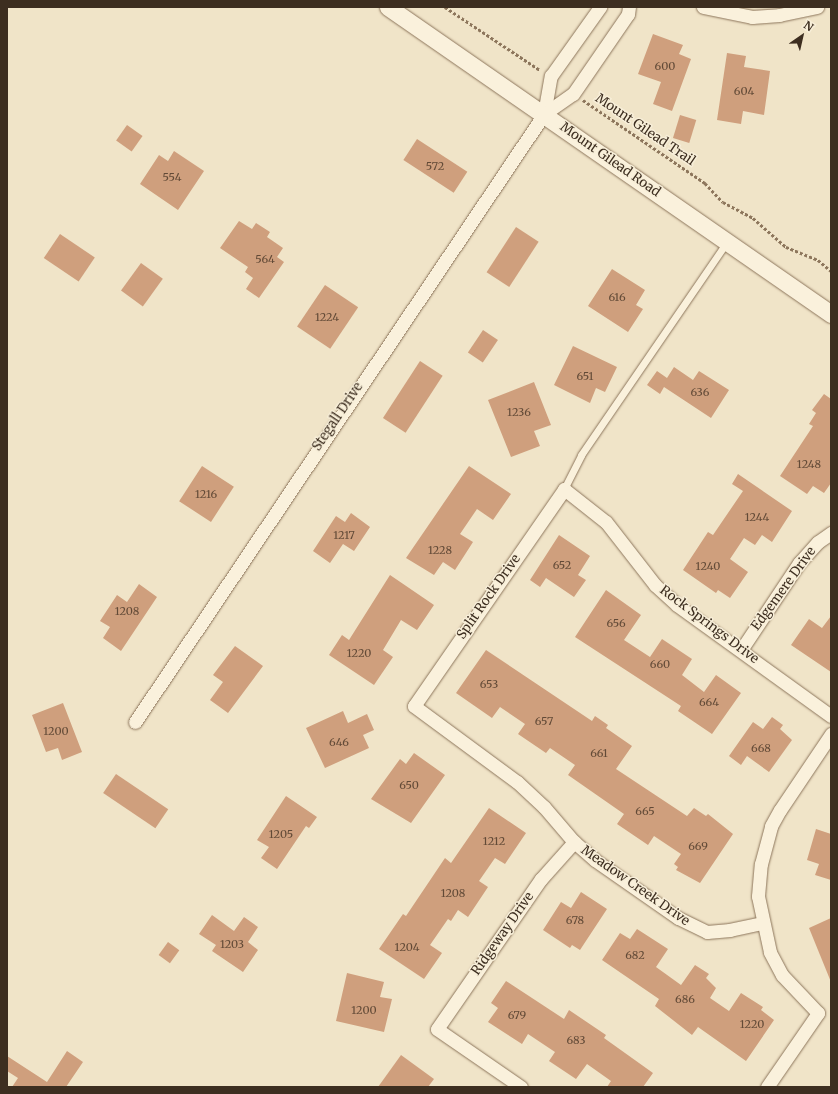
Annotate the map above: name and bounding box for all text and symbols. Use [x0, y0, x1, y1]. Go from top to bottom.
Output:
north arrow [782, 16, 822, 56]
text: N [801, 18, 816, 34]
house number: 600 [655, 59, 675, 73]
house number: 604 [734, 84, 754, 98]
street label: Mount Gilead Trail [592, 91, 698, 169]
street label: Mount Gilead Road [557, 120, 663, 200]
house number: 572 [426, 159, 444, 173]
house number: 554 [163, 170, 181, 184]
house number: 564 [255, 252, 275, 266]
house number: 616 [608, 290, 626, 304]
house number: 1224 [315, 310, 339, 324]
house number: 651 [576, 369, 594, 383]
street label: Stegall Drive [309, 380, 367, 454]
house number: 636 [691, 385, 709, 399]
house number: 1236 [507, 405, 531, 419]
house number: 1248 [797, 457, 821, 471]
house number: 1216 [195, 487, 217, 501]
house number: 1244 [745, 510, 769, 524]
house number: 1217 [333, 528, 355, 542]
house number: 1228 [428, 543, 452, 557]
street label: Edgemere Drive [748, 544, 820, 634]
street label: Split Rock Drive [454, 552, 524, 642]
house number: 652 [553, 558, 571, 572]
house number: 1240 [696, 559, 720, 573]
street label: Rock Springs Drive [657, 583, 761, 667]
house number: 1208 [115, 604, 139, 618]
house number: 656 [606, 616, 626, 630]
house number: 1220 [347, 646, 371, 660]
house number: 660 [650, 657, 670, 671]
house number: 653 [480, 677, 498, 691]
house number: 664 [699, 695, 719, 709]
house number: 657 [535, 714, 553, 728]
house number: 1200 [43, 724, 69, 738]
house number: 646 [329, 735, 349, 749]
house number: 668 [751, 741, 771, 755]
house number: 661 [590, 746, 608, 760]
house number: 650 [399, 778, 419, 792]
house number: 665 [635, 804, 655, 818]
house number: 1205 [269, 827, 293, 841]
house number: 1212 [483, 834, 505, 848]
house number: 669 [688, 839, 708, 853]
street label: Meadow Creek Drive [578, 843, 692, 929]
house number: 1208 [441, 886, 465, 900]
street label: Ridgeway Drive [469, 889, 537, 979]
house number: 678 [566, 913, 584, 927]
house number: 1203 [220, 937, 244, 951]
house number: 1204 [395, 940, 419, 954]
house number: 682 [625, 948, 645, 962]
house number: 686 [675, 992, 695, 1006]
house number: 1200 [351, 1003, 377, 1017]
house number: 679 [508, 1008, 526, 1022]
house number: 1220 [740, 1017, 764, 1031]
house number: 683 [566, 1033, 586, 1047]

